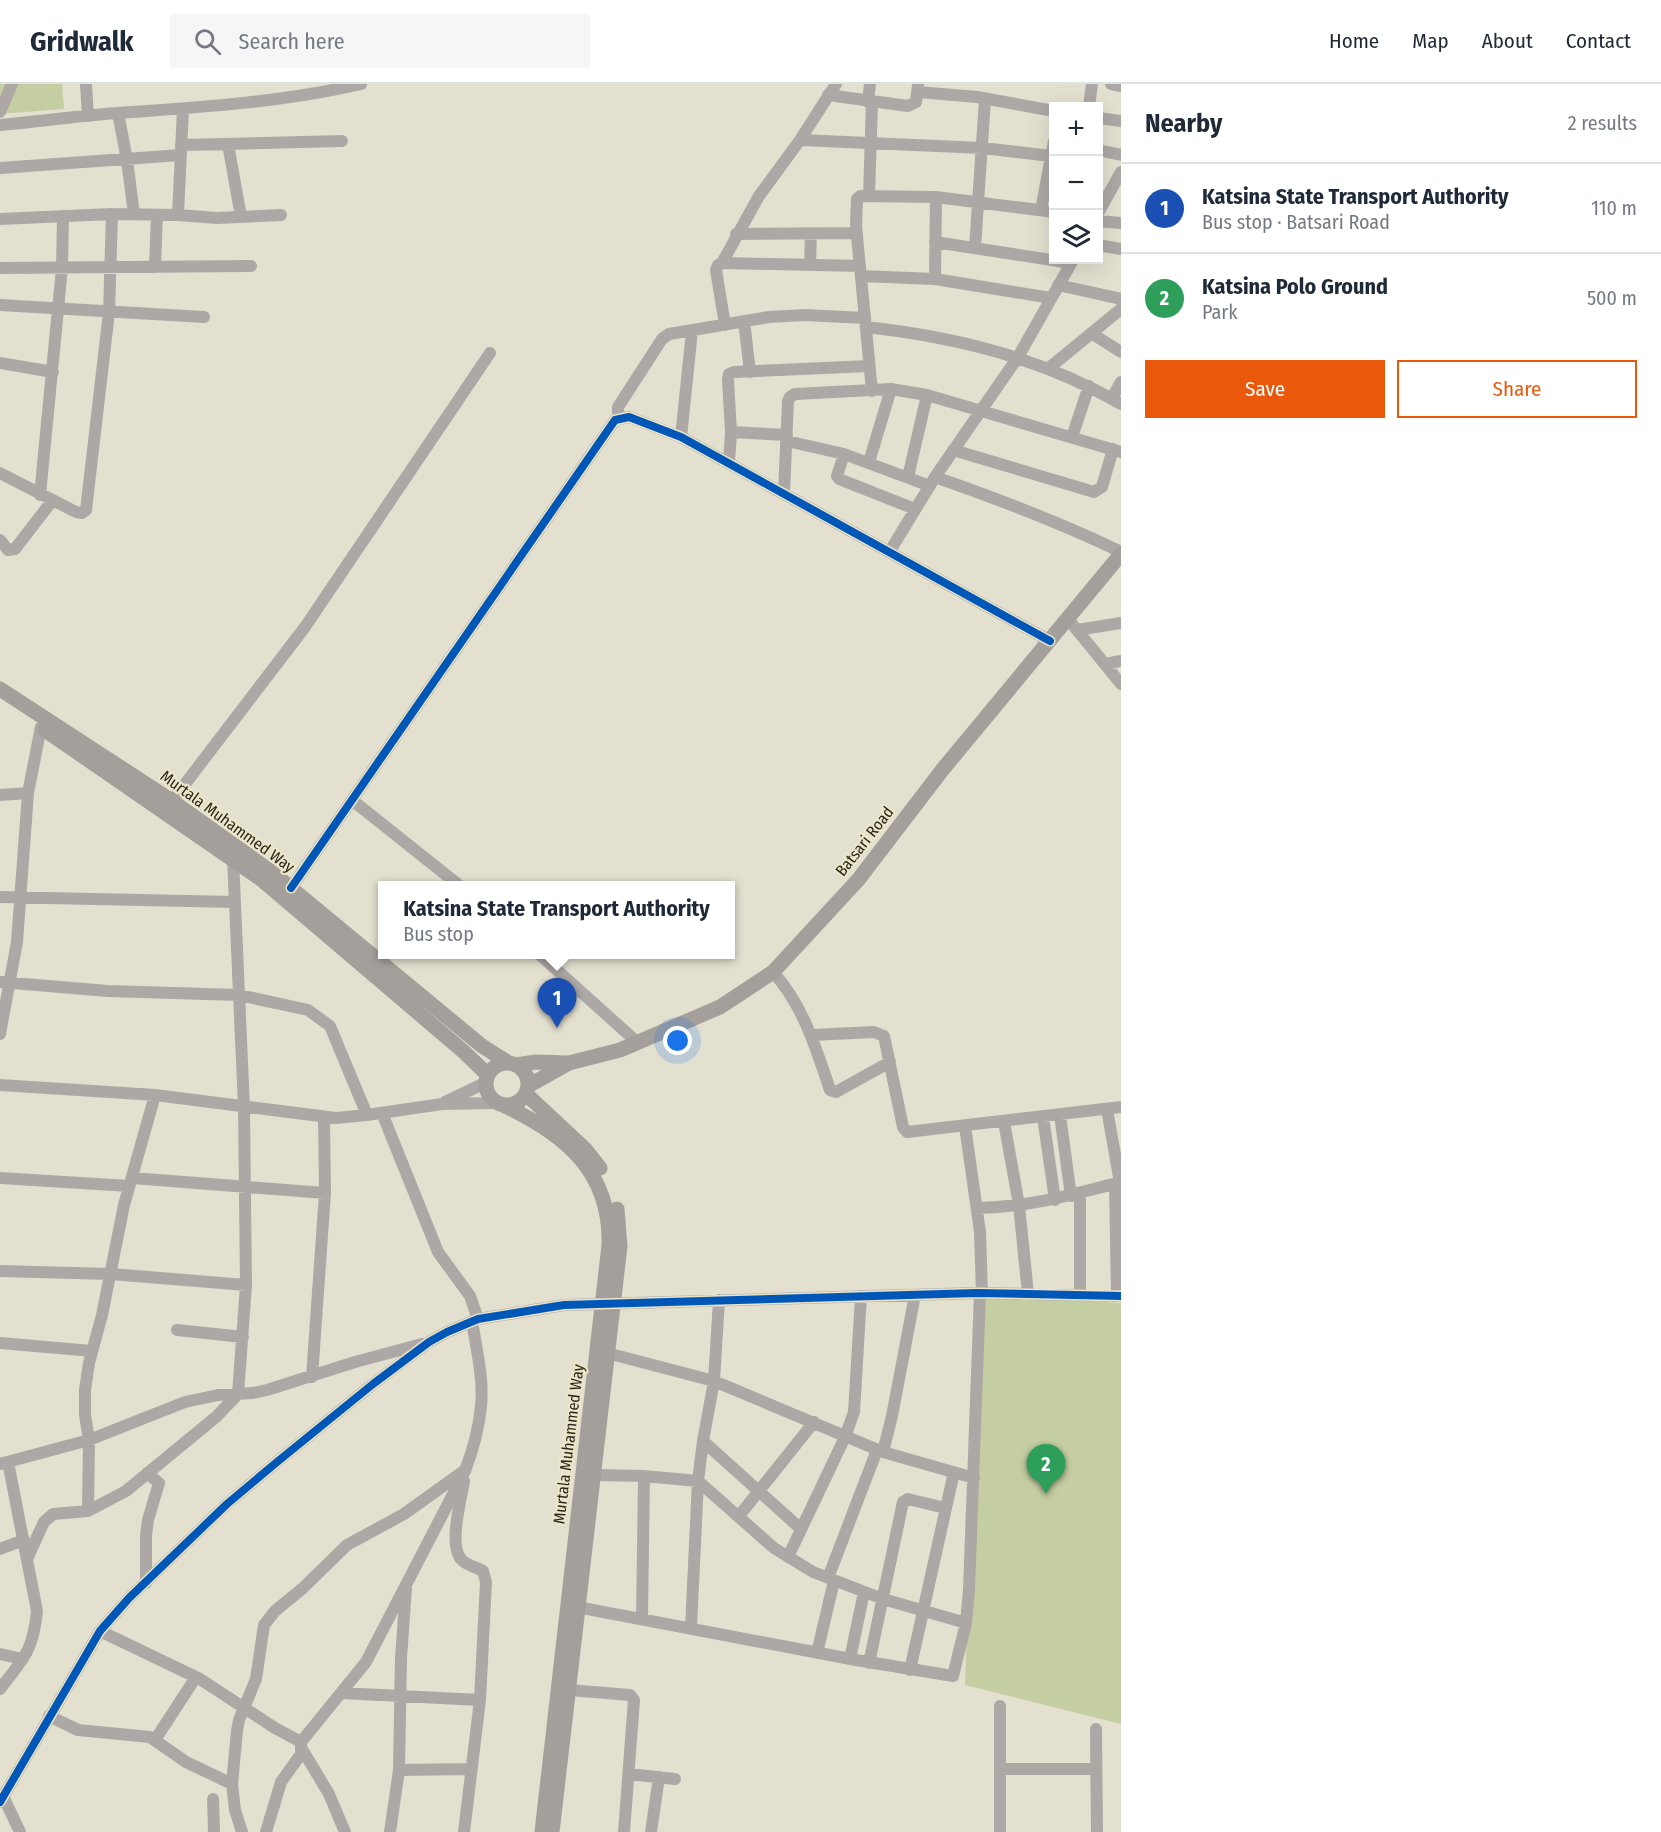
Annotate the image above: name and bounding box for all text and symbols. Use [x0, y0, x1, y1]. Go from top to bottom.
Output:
search box [170, 14, 590, 68]
text: Gridwalk [30, 25, 134, 58]
icon: search [191, 25, 224, 58]
text: Search here [239, 28, 345, 55]
text: Home [1329, 28, 1379, 54]
text: Map [1412, 28, 1449, 54]
text: About [1482, 28, 1533, 54]
text: Contact [1566, 28, 1631, 54]
map controls [1049, 102, 1103, 264]
button: + [1049, 102, 1103, 156]
text: Nearby [1145, 108, 1222, 139]
text: 2 results [1568, 111, 1637, 135]
button: − [1049, 156, 1103, 210]
text: Katsina State Transport Authority [1202, 183, 1509, 210]
text: 1 [1160, 196, 1169, 220]
text: 110 m [1591, 196, 1637, 220]
button: layers [1049, 210, 1103, 264]
text: Bus stop · Batsari Road [1202, 210, 1390, 234]
text: Katsina Polo Ground [1202, 273, 1388, 300]
text: 2 [1160, 286, 1169, 310]
text: 500 m [1587, 286, 1637, 310]
text: Park [1202, 300, 1238, 324]
button: Save [1145, 360, 1385, 418]
button: Share [1397, 360, 1637, 418]
street label: Murtala Muhammed Way [157, 766, 299, 877]
street label: Batsari Road [831, 803, 897, 880]
popup [378, 881, 735, 959]
text: Katsina State Transport Authority [403, 895, 710, 922]
text: Bus stop [403, 922, 474, 946]
pin: 1 [538, 978, 576, 1028]
your location [663, 1026, 692, 1055]
street label: Murtala Muhammed Way [549, 1362, 588, 1525]
pin: 2 [1026, 1444, 1066, 1494]

